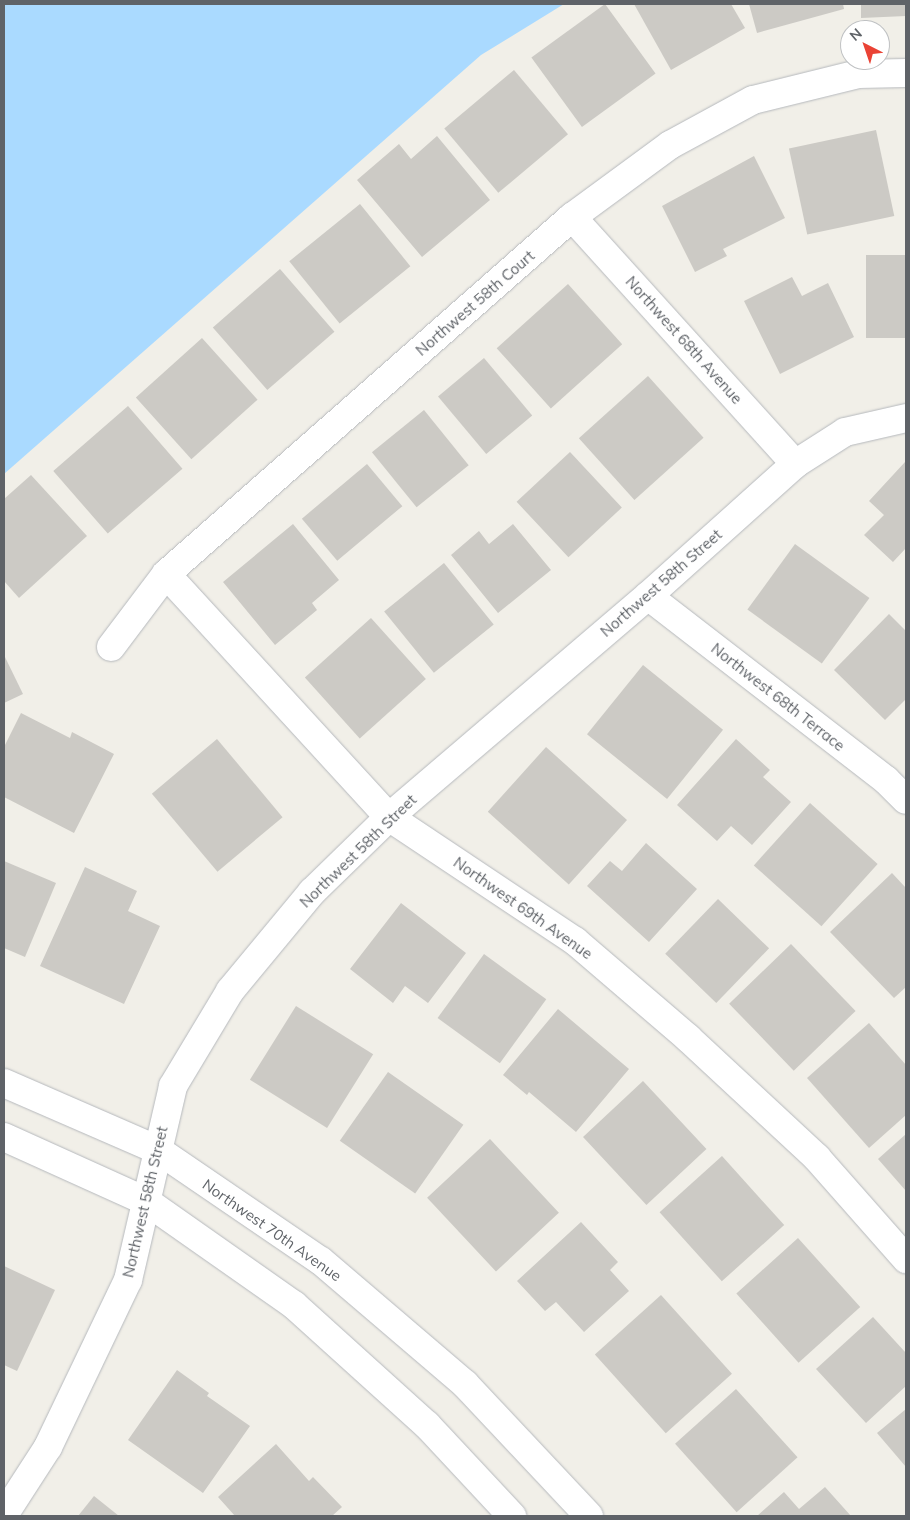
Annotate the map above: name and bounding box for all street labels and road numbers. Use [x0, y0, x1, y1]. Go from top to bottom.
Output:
street label: Northwest 58th Court [412, 247, 538, 359]
street label: Northwest 68th Avenue [622, 273, 746, 407]
street label: Northwest 58th Street [597, 525, 725, 641]
street label: Northwest 68th Terrace [708, 639, 848, 755]
street label: Northwest 58th Street [296, 791, 420, 911]
street label: Northwest 69th Avenue [450, 853, 596, 963]
street label: Northwest 58th Street [119, 1125, 171, 1279]
street label: Northwest 70th Avenue [199, 1175, 345, 1285]

